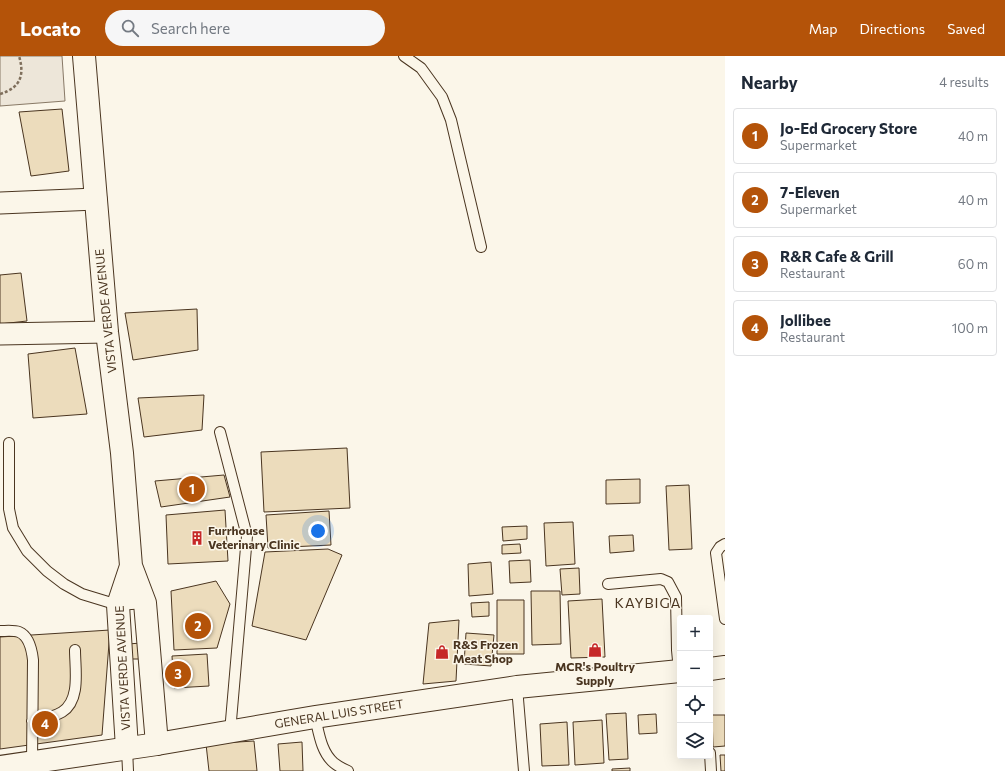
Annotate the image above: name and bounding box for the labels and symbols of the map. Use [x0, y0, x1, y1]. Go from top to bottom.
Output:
street label: VISTA VERDE AVENUE [92, 248, 119, 374]
pin: 1 [179, 474, 205, 504]
your location [308, 521, 328, 541]
place label: Furrhouse Veterinary Clinic [208, 523, 300, 551]
building icon: Furrhouse Veterinary Clinic [189, 530, 205, 546]
district label: KAYBIGA [615, 594, 681, 611]
street label: VISTA VERDE AVENUE [112, 605, 132, 731]
pin: 2 [185, 611, 211, 641]
place label: R&S Frozen Meat Shop [453, 637, 518, 665]
shop icon: MCR's Poultry Supply [587, 642, 603, 658]
shop icon: R&S Frozen Meat Shop [434, 644, 450, 660]
pin: 3 [165, 659, 191, 689]
place label: MCR's Poultry Supply [555, 659, 635, 687]
street label: GENERAL LUIS STREET [273, 696, 405, 730]
pin: 4 [32, 709, 58, 739]

